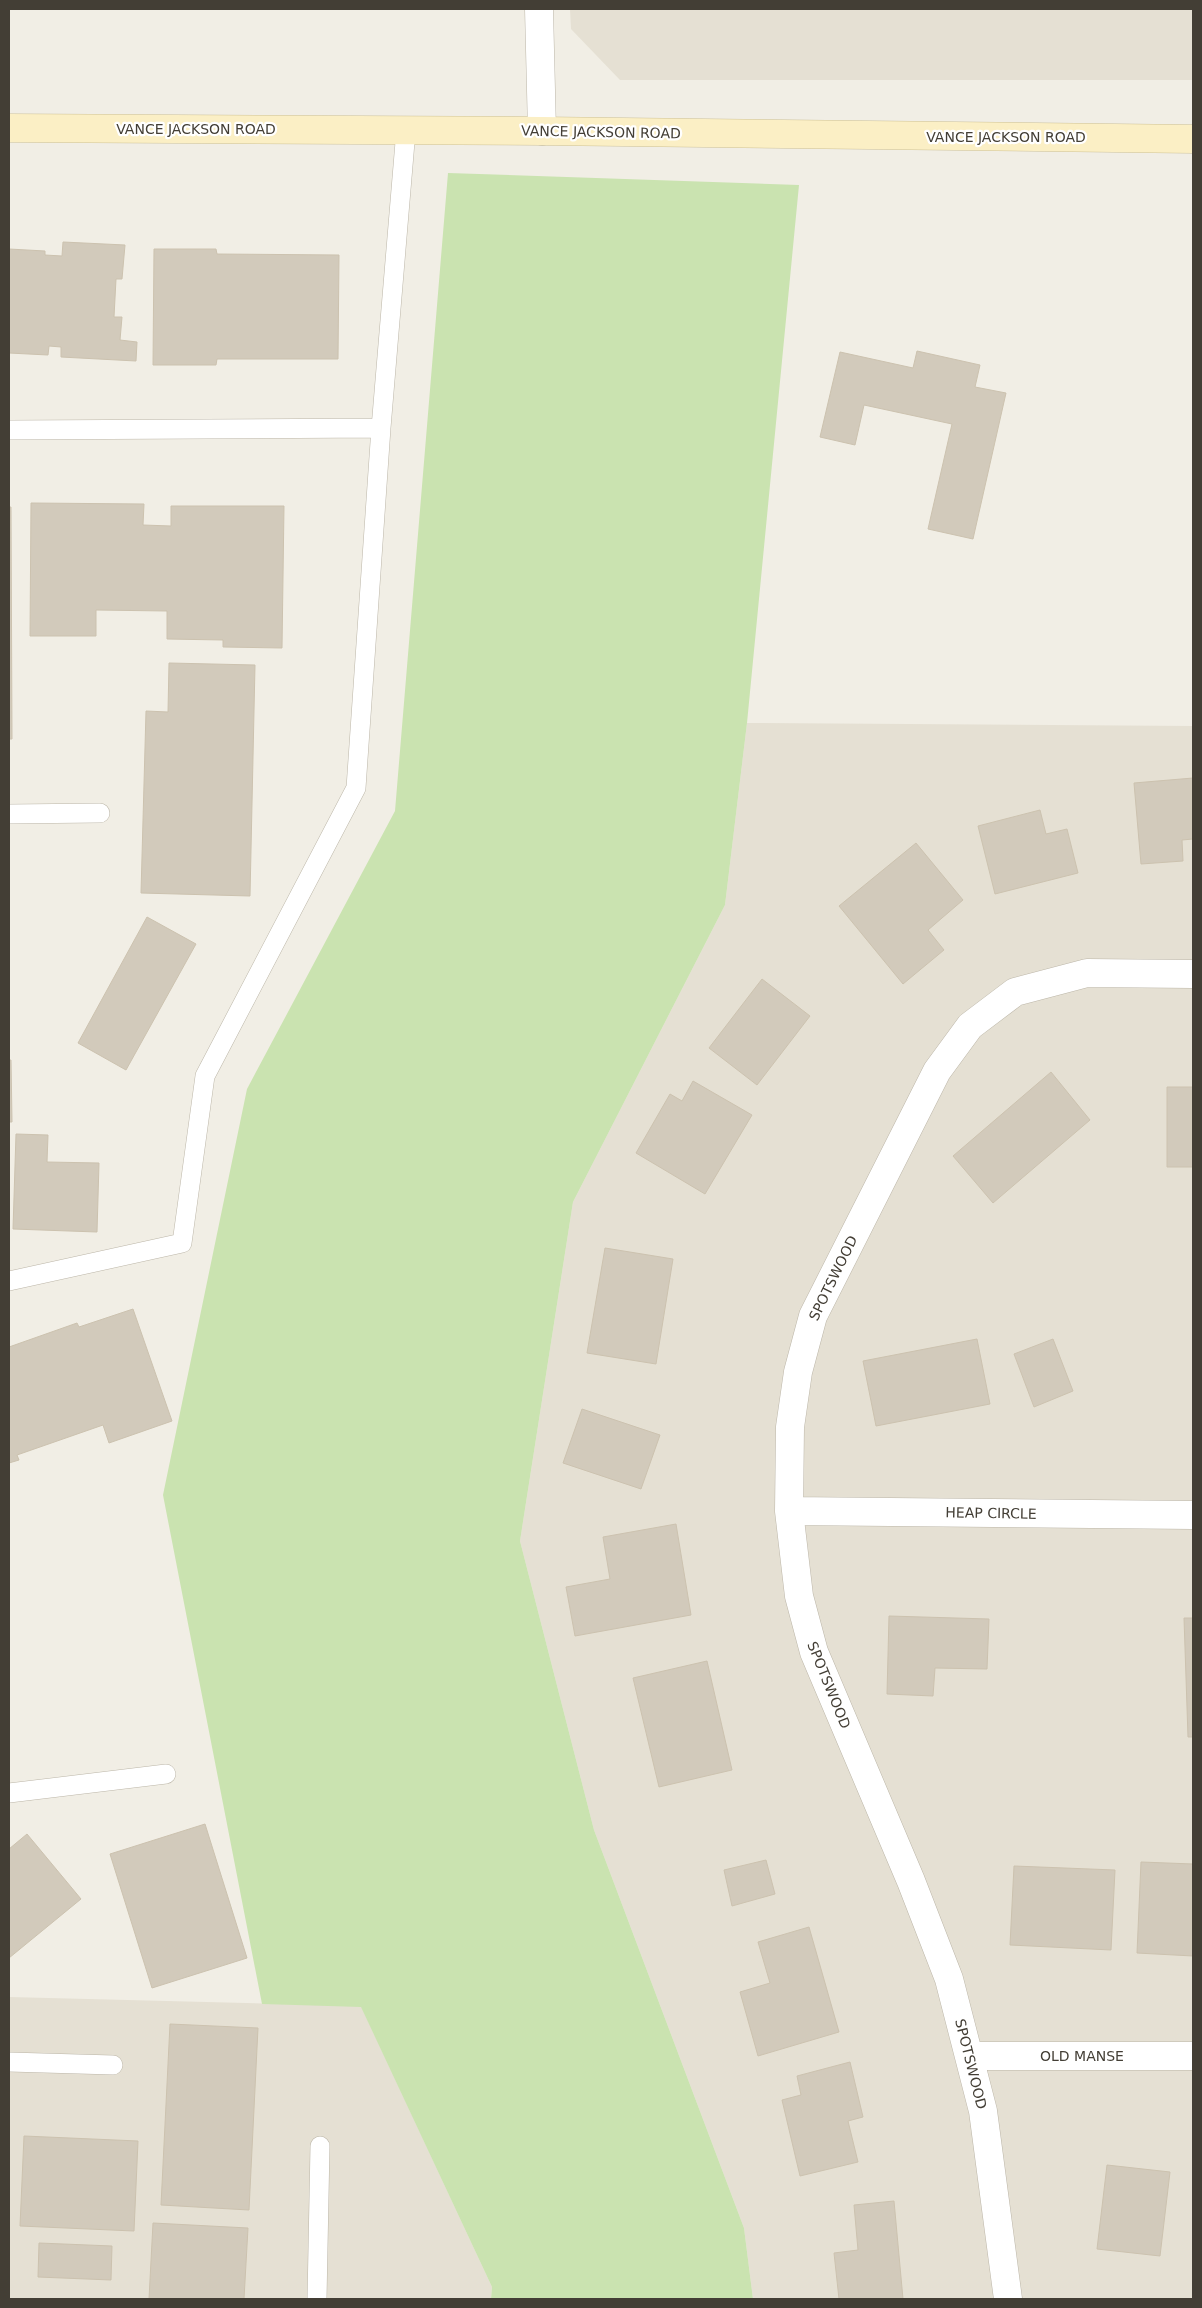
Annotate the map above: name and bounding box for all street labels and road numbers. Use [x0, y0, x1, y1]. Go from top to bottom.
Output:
street label: VANCE JACKSON ROAD [116, 121, 276, 137]
street label: VANCE JACKSON ROAD [521, 123, 681, 141]
street label: VANCE JACKSON ROAD [926, 129, 1086, 145]
street label: SPOTSWOOD [806, 1233, 860, 1323]
street label: HEAP CIRCLE [945, 1504, 1037, 1522]
street label: SPOTSWOOD [804, 1639, 854, 1731]
street label: SPOTSWOOD [952, 2017, 990, 2111]
street label: OLD MANSE [1040, 2048, 1124, 2064]

